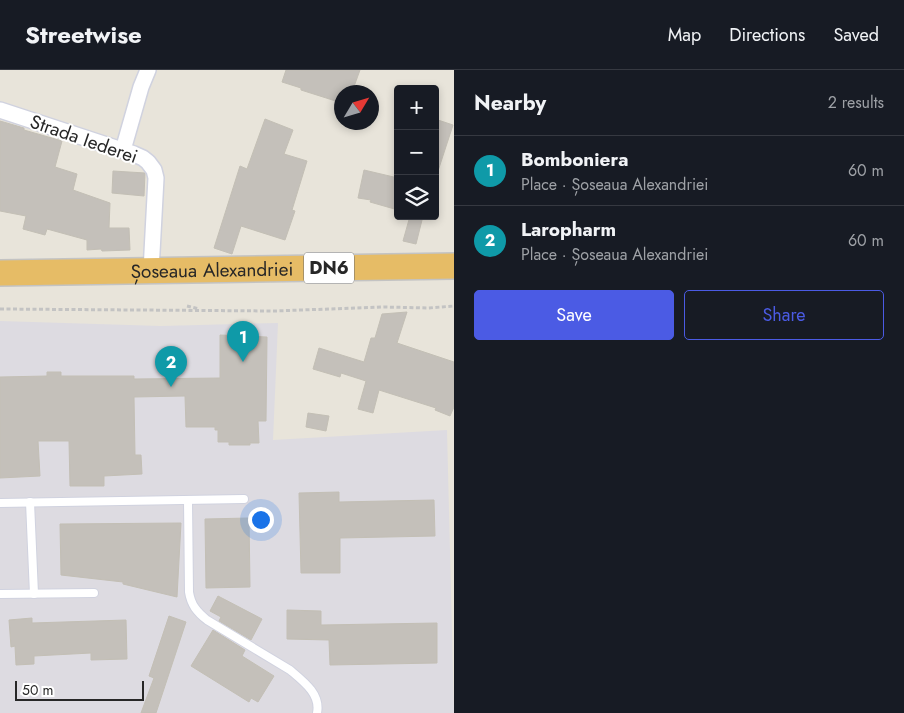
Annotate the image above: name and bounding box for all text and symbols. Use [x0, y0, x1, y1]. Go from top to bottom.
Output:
text: Streetwise [25, 17, 142, 52]
text: Map [668, 22, 701, 48]
text: Directions [729, 22, 805, 48]
text: Saved [833, 22, 879, 48]
north arrow [334, 85, 379, 130]
map controls [394, 85, 439, 220]
button: + [394, 85, 439, 130]
text: Nearby [474, 88, 546, 118]
text: 2 results [828, 91, 884, 114]
street label: Strada Iederei [27, 108, 141, 170]
button: − [394, 130, 439, 175]
text: Bomboniera [521, 146, 628, 173]
text: 1 [486, 159, 494, 182]
text: 60 m [848, 159, 884, 182]
text: Place · Șoseaua Alexandriei [521, 173, 708, 196]
button: layers [394, 175, 439, 220]
text: Laropharm [521, 216, 616, 243]
text: 2 [485, 229, 495, 252]
text: 60 m [848, 229, 884, 252]
text: Place · Șoseaua Alexandriei [521, 243, 708, 266]
road number: DN6 [304, 252, 354, 284]
street label: Șoseaua Alexandriei [130, 255, 294, 284]
button: Save [474, 290, 674, 340]
button: Share [684, 290, 884, 340]
pin: 1 [227, 321, 259, 362]
pin: 2 [155, 346, 187, 387]
your location [248, 507, 274, 533]
scale bar [15, 678, 144, 701]
text: 50 m [22, 680, 53, 700]

